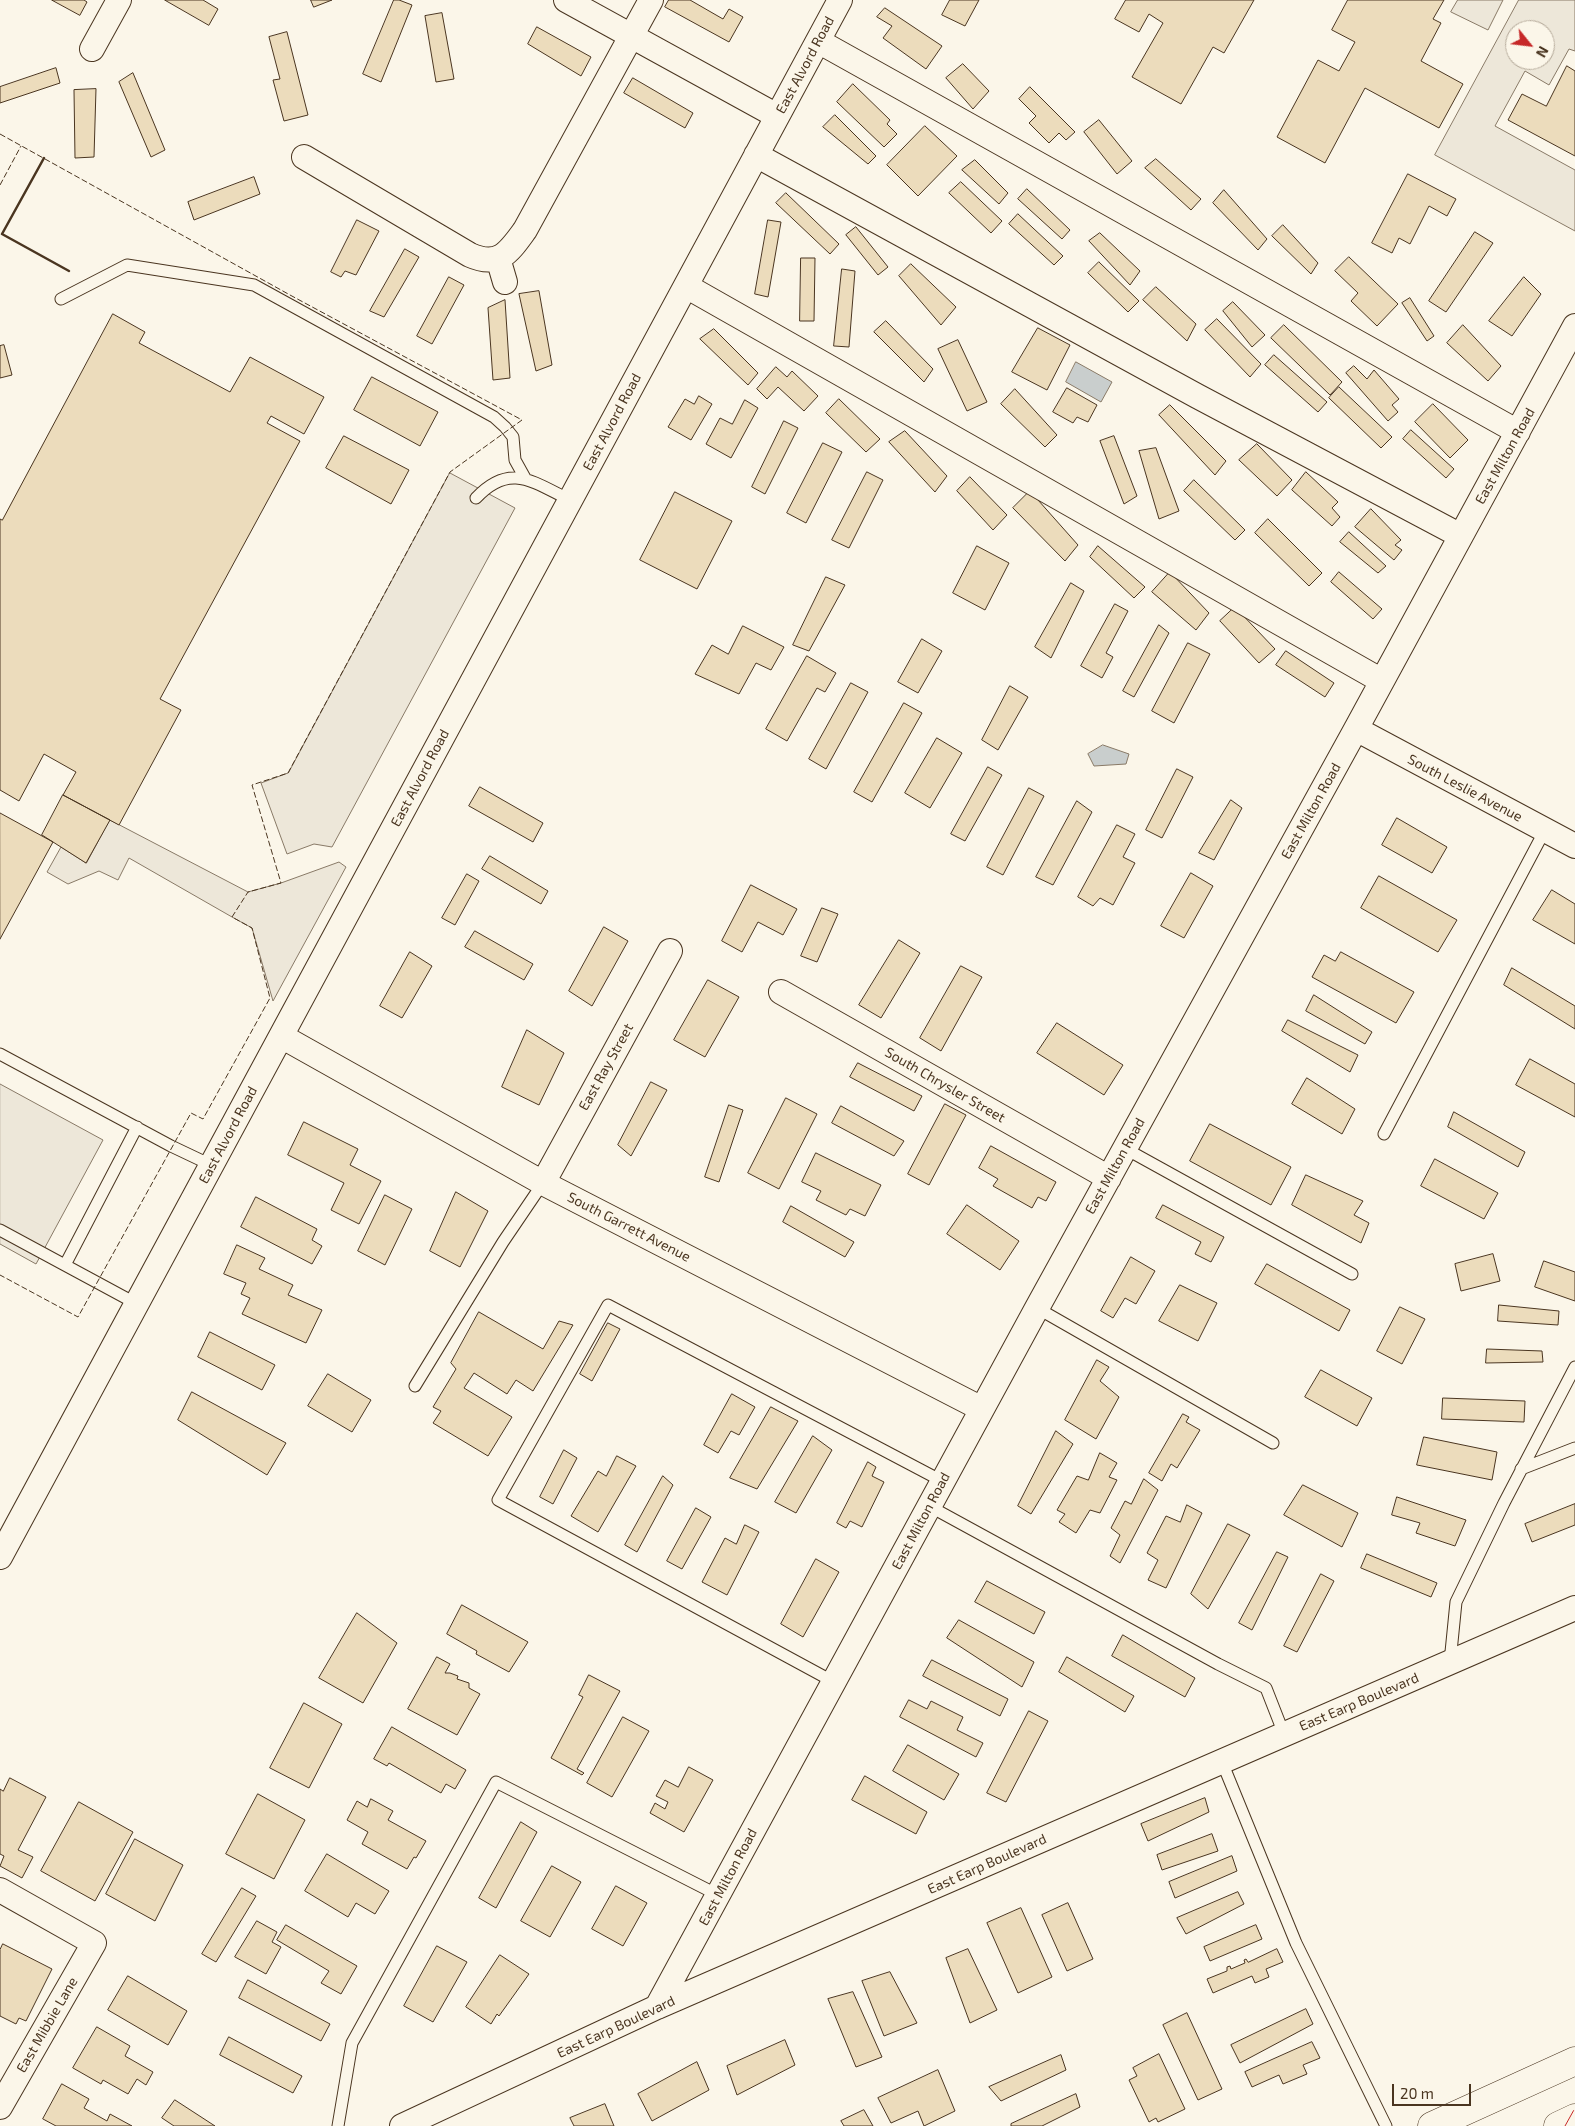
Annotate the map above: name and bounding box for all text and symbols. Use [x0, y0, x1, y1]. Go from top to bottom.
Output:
street label: East Alvord Road [772, 13, 838, 117]
north arrow [1505, 20, 1555, 70]
text: N [1533, 43, 1553, 61]
street label: East Alvord Road [579, 370, 645, 474]
street label: East Milton Road [1472, 405, 1538, 507]
street label: East Alvord Road [387, 726, 453, 830]
street label: South Leslie Avenue [1405, 751, 1525, 825]
street label: East Milton Road [1278, 760, 1344, 862]
street label: East Ray Street [575, 1021, 637, 1113]
street label: South Chrysler Street [882, 1044, 1008, 1126]
street label: East Alvord Road [195, 1083, 261, 1187]
street label: East Milton Road [1082, 1115, 1148, 1217]
street label: South Garrett Avenue [565, 1189, 693, 1265]
street label: East Milton Road [888, 1470, 954, 1572]
street label: East Earp Boulevard [1297, 1669, 1421, 1735]
street label: East Milton Road [695, 1826, 761, 1928]
street label: East Earp Boulevard [925, 1830, 1049, 1898]
street label: East Mibbie Lane [13, 1974, 81, 2076]
street label: East Earp Boulevard [554, 1992, 678, 2062]
scale bar [1395, 2074, 1474, 2106]
text: 20 m [1400, 2084, 1434, 2102]

